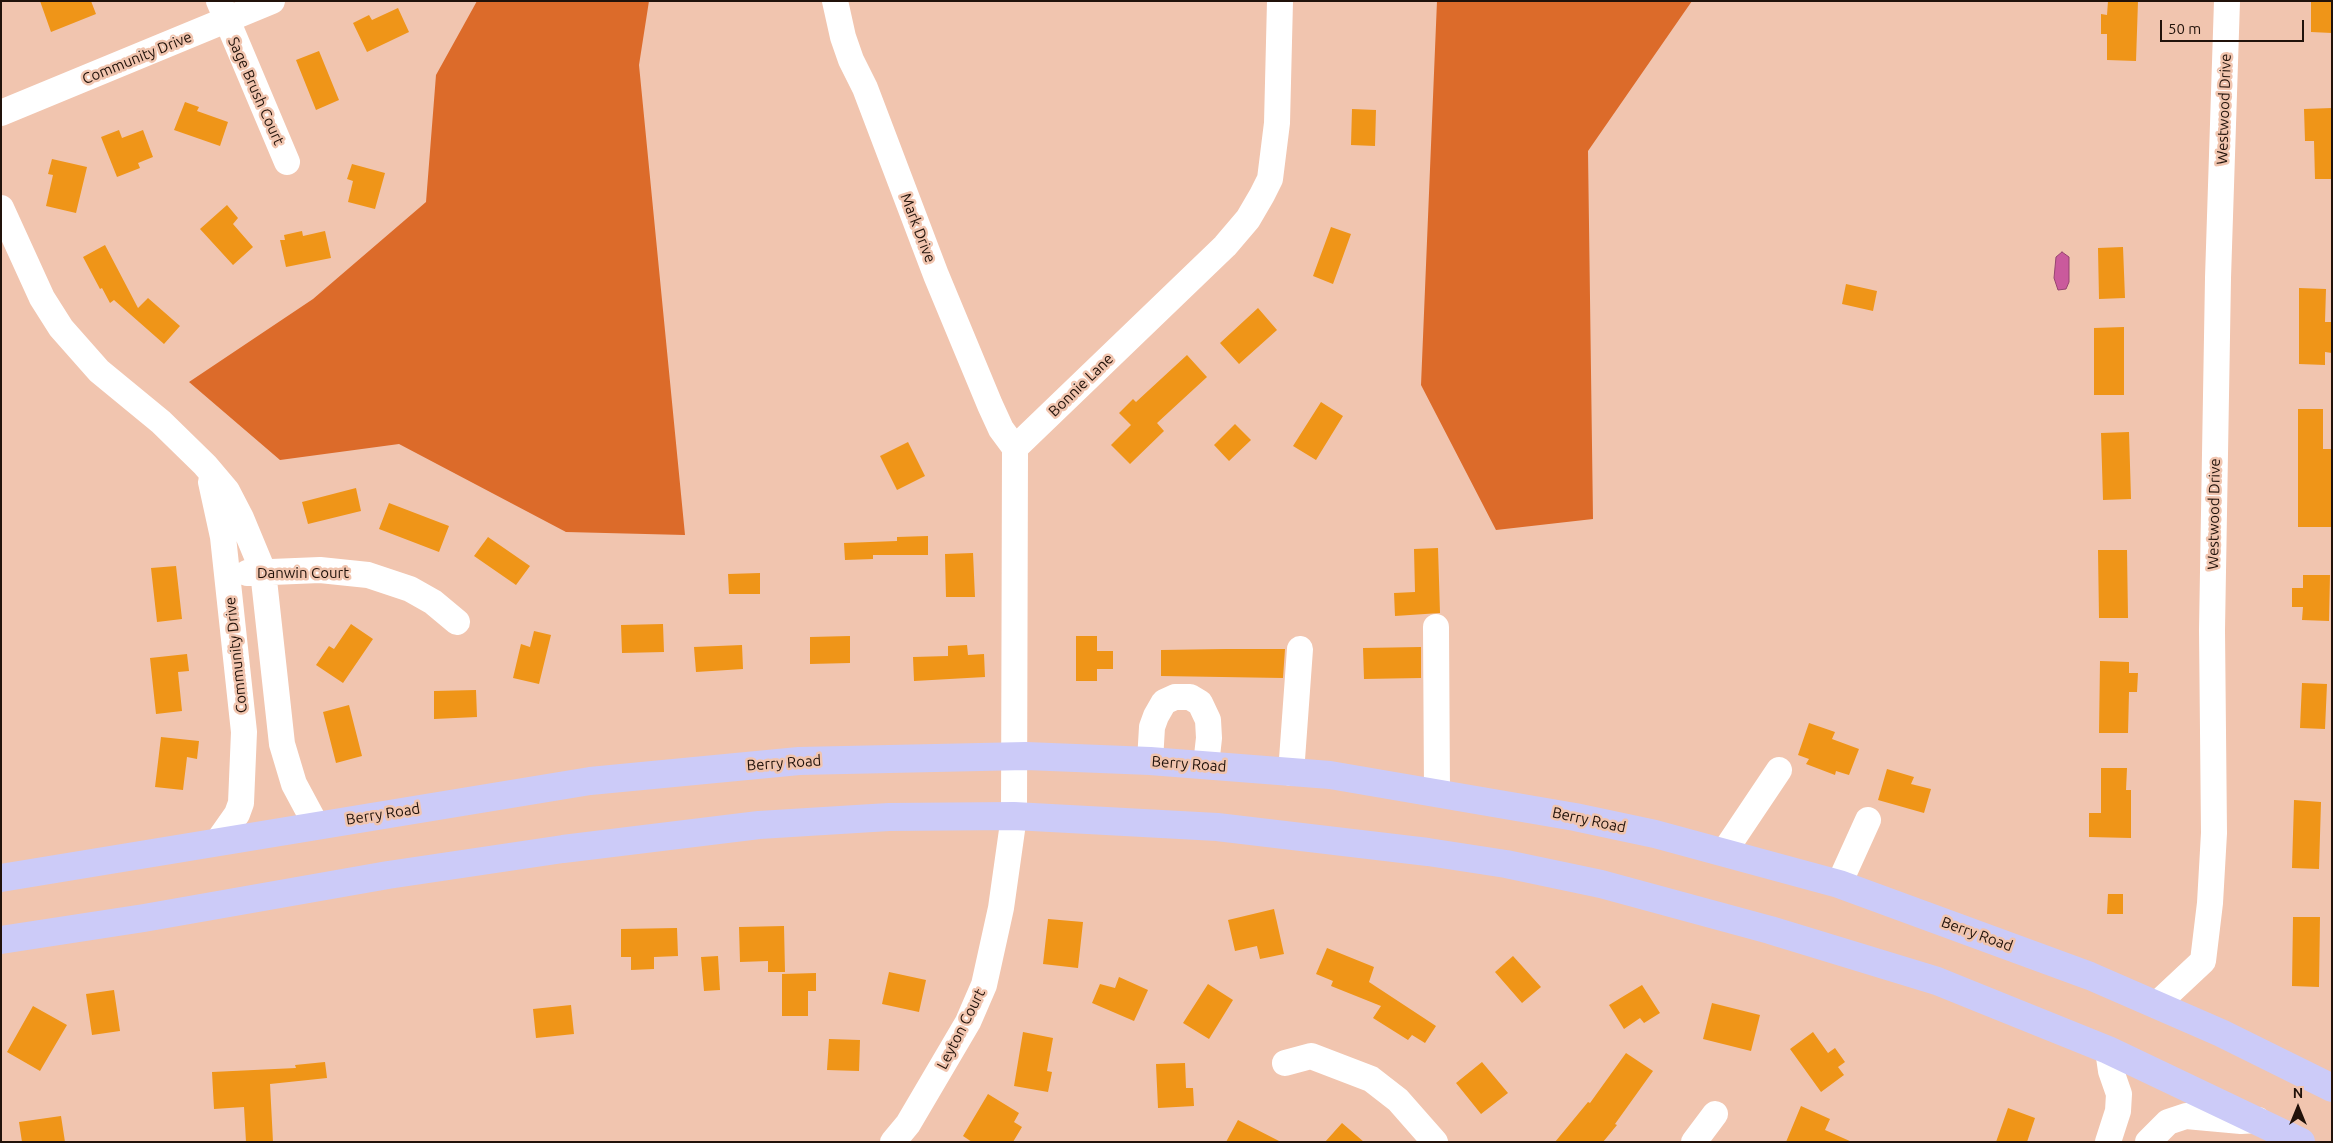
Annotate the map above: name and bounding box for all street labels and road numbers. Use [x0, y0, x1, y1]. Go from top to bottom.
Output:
street label: Community Drive [80, 28, 194, 88]
street label: Sage Brush Court [224, 34, 288, 148]
street label: Westwood Drive [2213, 53, 2235, 165]
street label: Mark Drive [897, 191, 939, 265]
street label: Bonnie Lane [1045, 350, 1117, 420]
street label: Westwood Drive [2204, 458, 2224, 570]
street label: Danwin Court [257, 564, 349, 582]
street label: Community Drive [221, 596, 251, 714]
street label: Berry Road [746, 751, 822, 775]
street label: Berry Road [1151, 752, 1227, 776]
street label: Berry Road [345, 799, 421, 829]
street label: Berry Road [1551, 803, 1627, 837]
street label: Berry Road [1939, 913, 2015, 955]
street label: Leyton Court [933, 986, 989, 1072]

